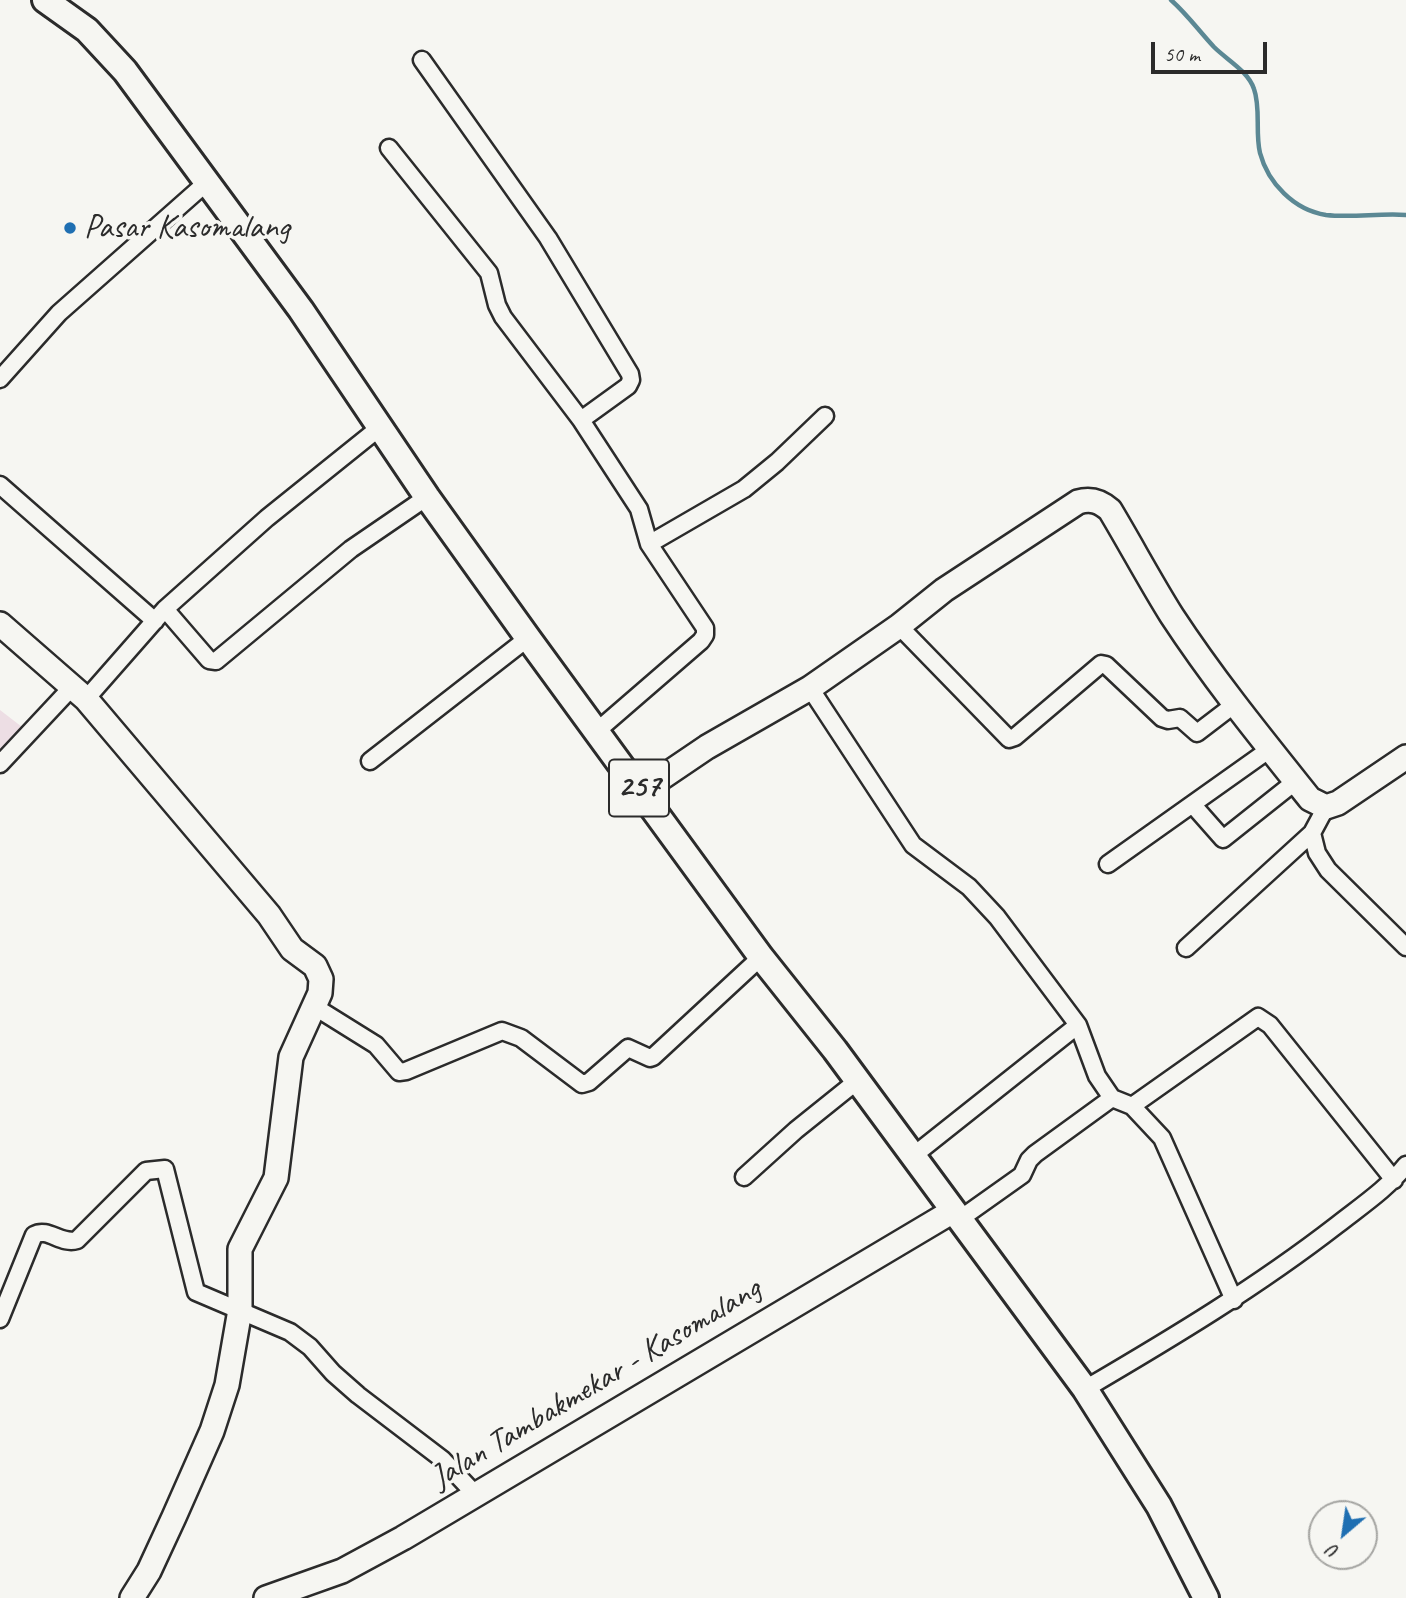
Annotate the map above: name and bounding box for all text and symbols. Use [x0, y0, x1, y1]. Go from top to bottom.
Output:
scale bar [1154, 28, 1270, 72]
text: 50 m [1164, 41, 1200, 67]
place label: Pasar Kasomalang [84, 208, 289, 248]
marker: Pasar Kasomalang [62, 220, 78, 236]
road number: 257 [609, 760, 669, 816]
street label: Jalan Tambakmekar - Kasomalang [424, 1270, 768, 1498]
north arrow [1308, 1500, 1378, 1570]
text: U [1324, 1539, 1344, 1564]

